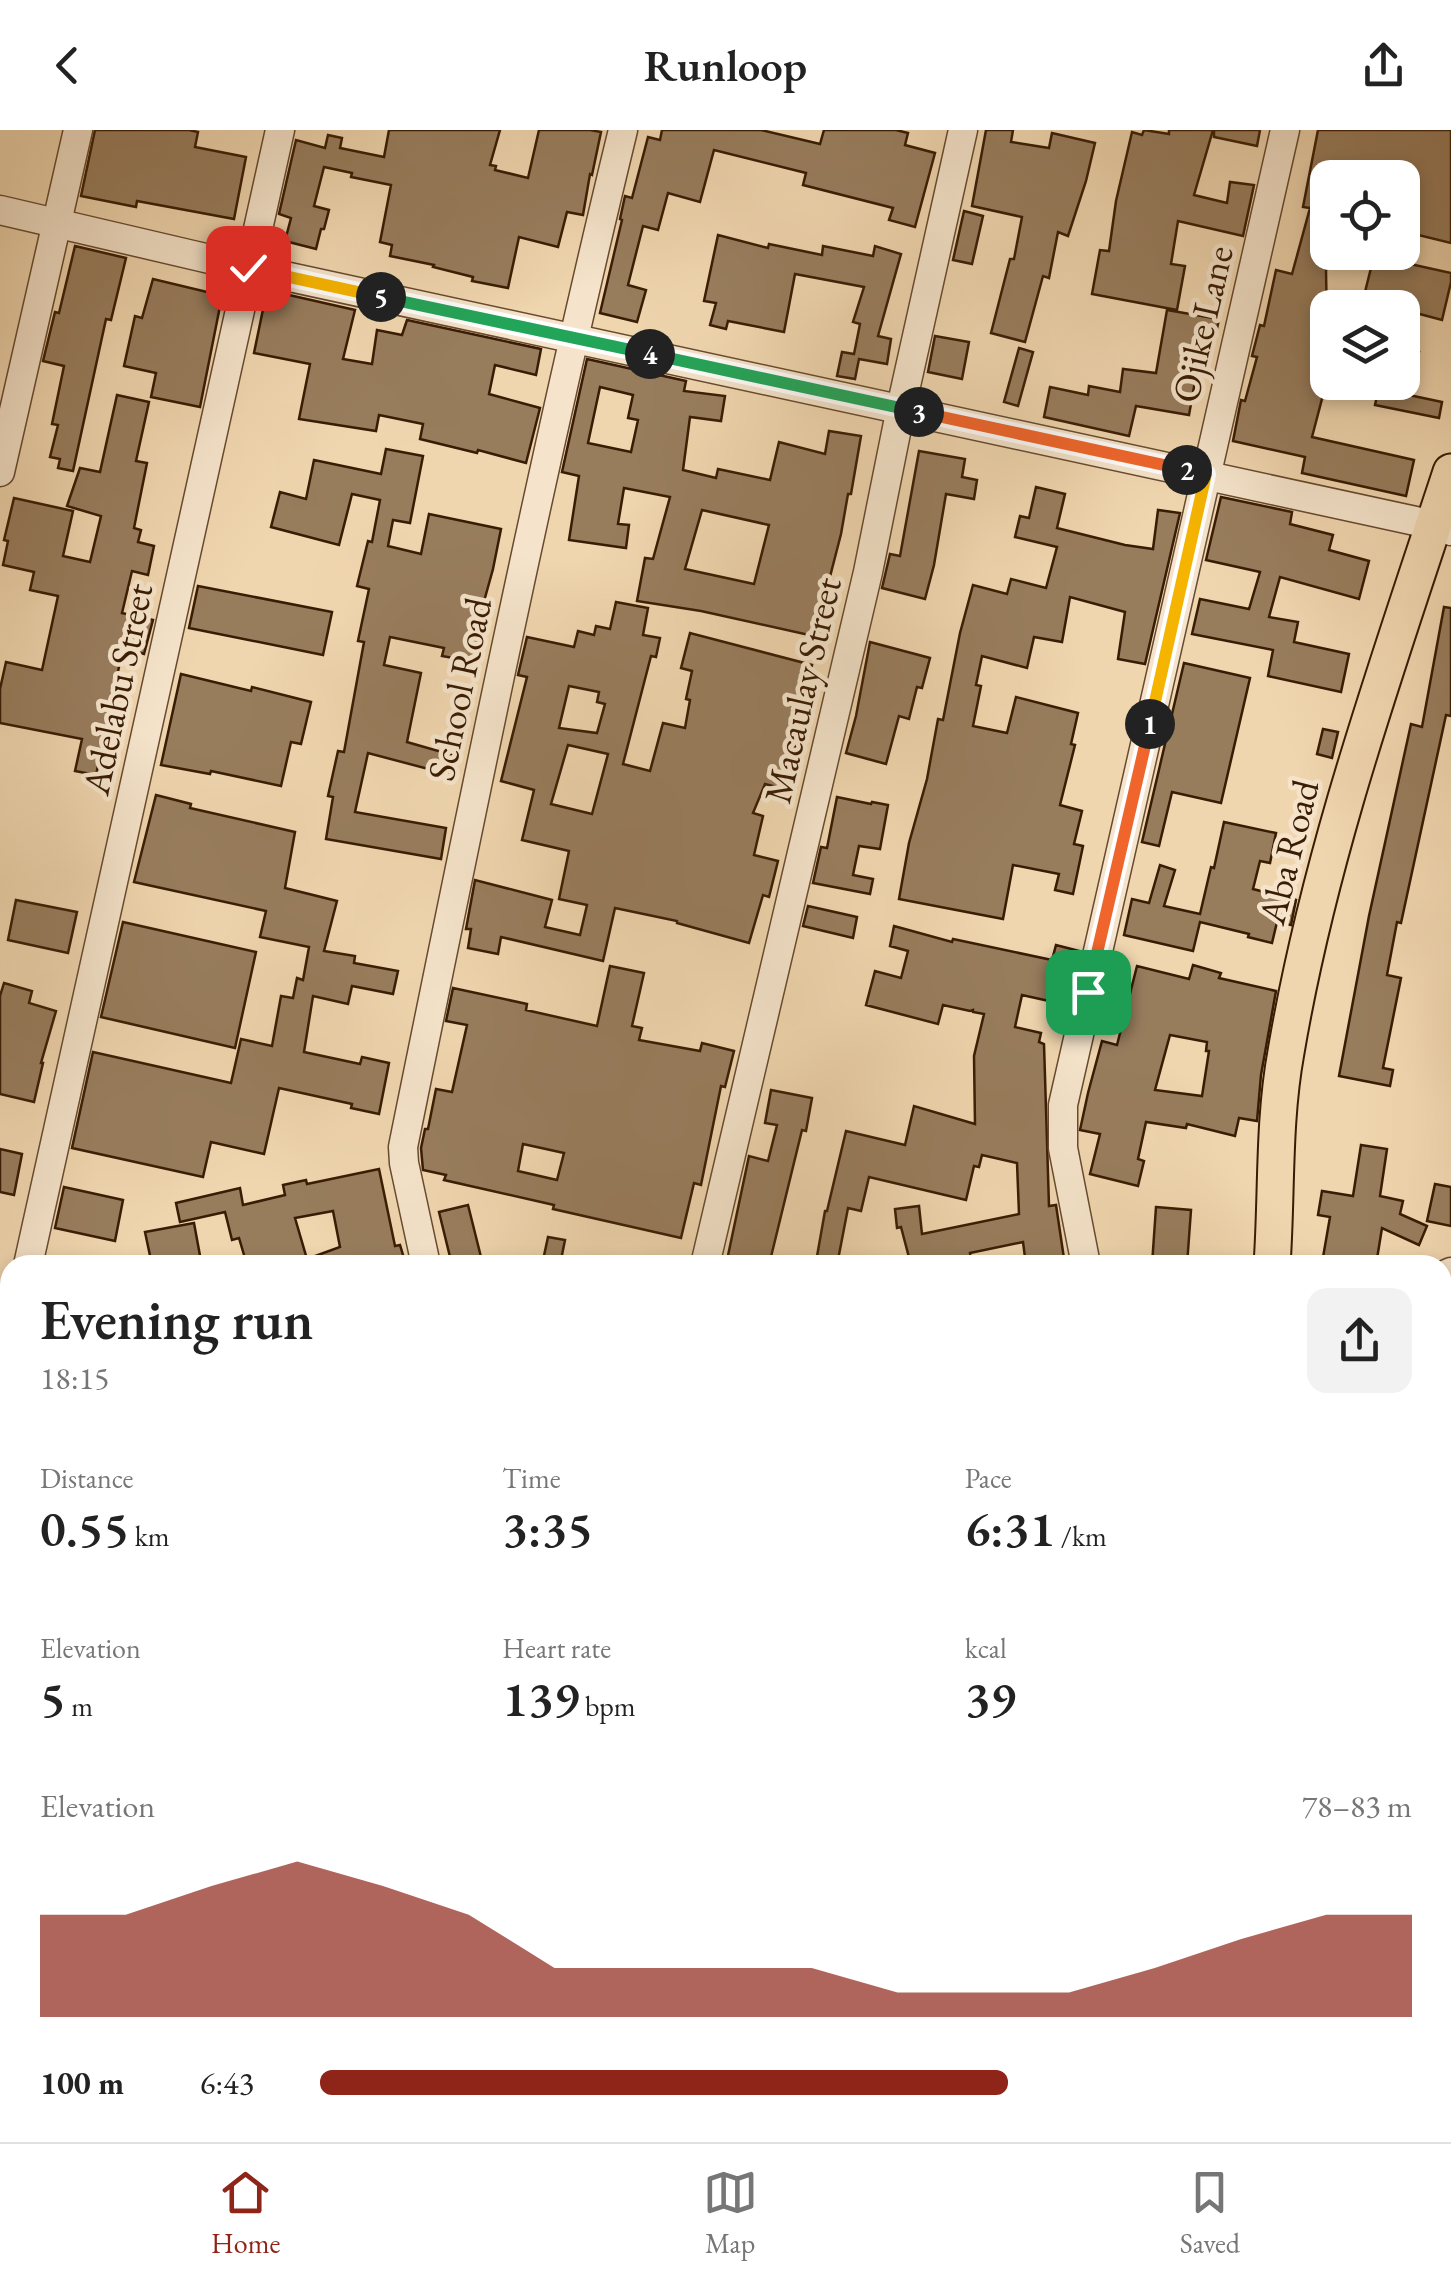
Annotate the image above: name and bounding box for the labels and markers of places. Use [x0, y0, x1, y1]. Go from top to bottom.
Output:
pin [206, 226, 291, 311]
pin: 5 [356, 272, 406, 322]
pin: 4 [625, 329, 675, 379]
pin: 3 [894, 387, 944, 437]
pin: 2 [1162, 445, 1212, 495]
pin: 1 [1125, 699, 1175, 749]
pin [1046, 950, 1131, 1035]

